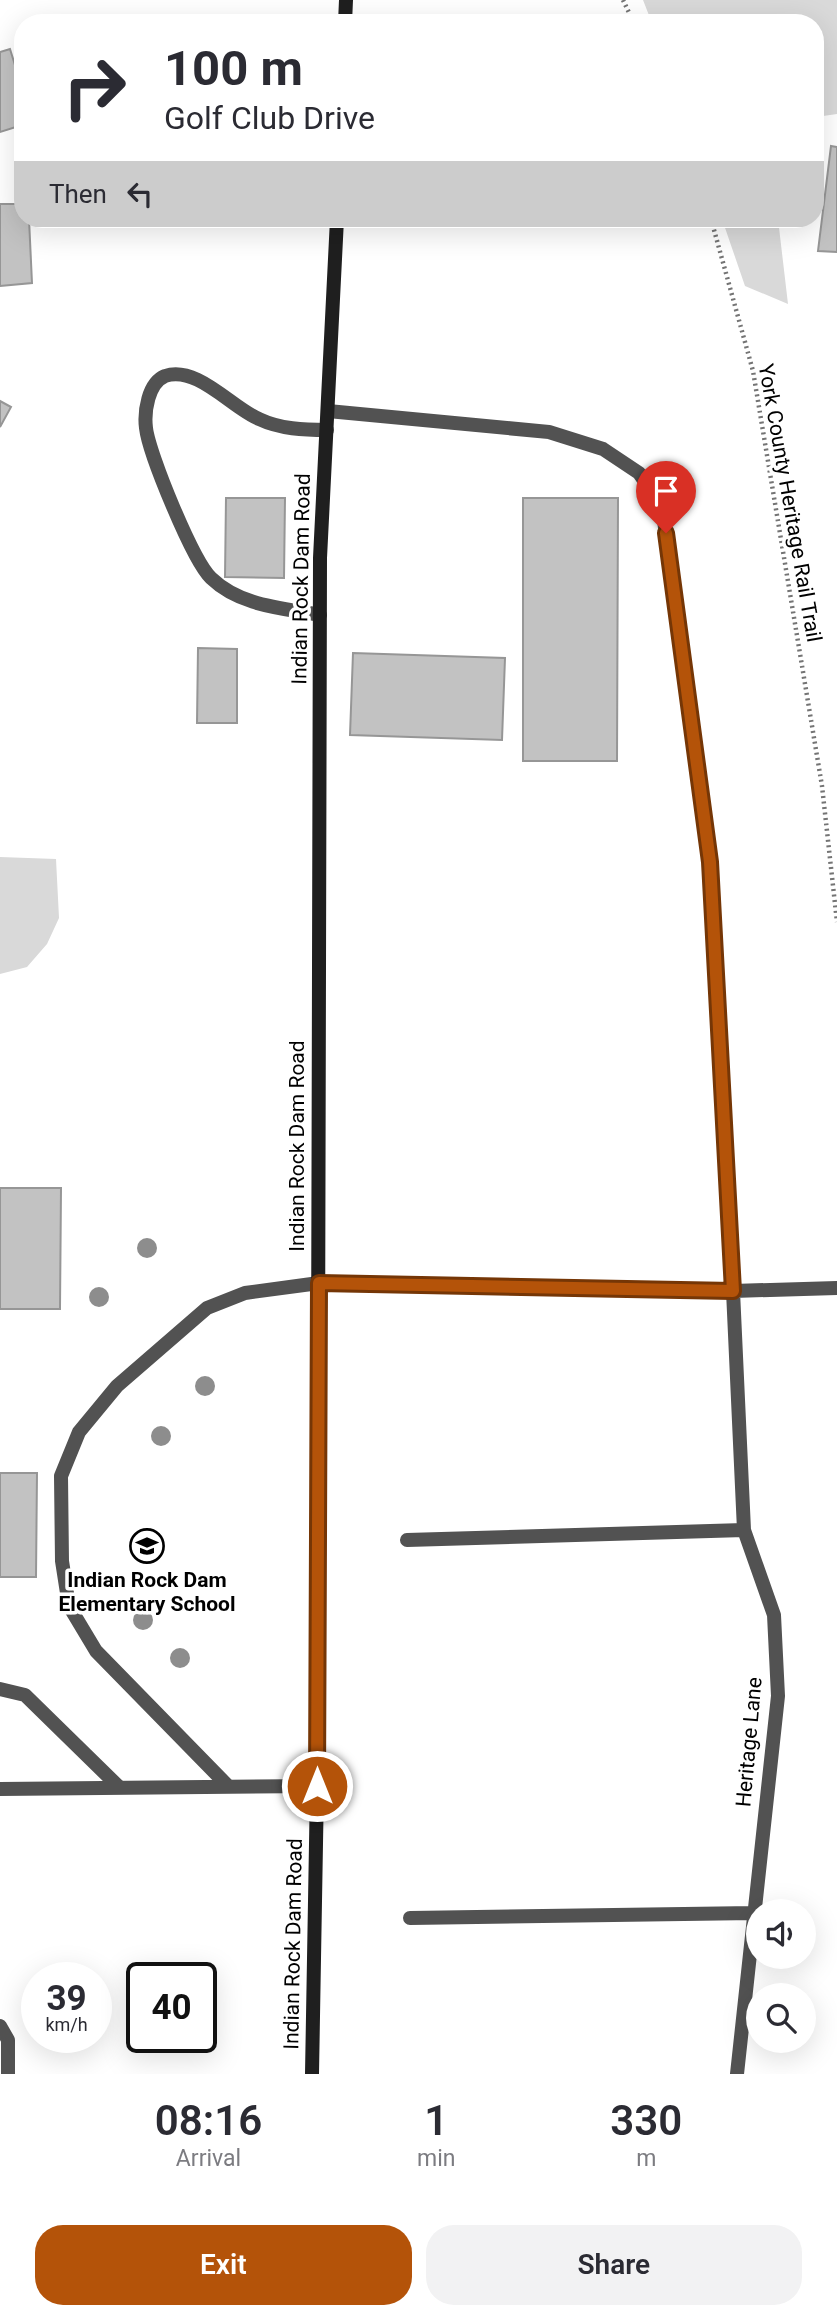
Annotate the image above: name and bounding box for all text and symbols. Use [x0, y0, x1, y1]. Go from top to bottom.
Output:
text: 100 m [164, 40, 303, 97]
icon: right [49, 42, 140, 133]
text: Golf Club Drive [164, 99, 375, 137]
icon: left [121, 175, 159, 213]
text: Then [49, 179, 107, 209]
street label: York County Heritage Rail Trail [754, 362, 826, 644]
pin [636, 461, 696, 533]
icon: arrive [647, 472, 685, 510]
street label: Indian Rock Dam Road [287, 473, 315, 685]
street label: Indian Rock Dam Road [285, 1040, 309, 1252]
school or university icon: Indian Rock Dam Elementary School [128, 1527, 166, 1565]
place label: Indian Rock Dam Elementary School [59, 1568, 235, 1616]
street label: Heritage Lane [731, 1676, 767, 1808]
position arrow [280, 1749, 354, 1823]
street label: Indian Rock Dam Road [279, 1838, 307, 2050]
map controls [746, 1899, 816, 2053]
button: sound [746, 1899, 816, 1969]
speed limit sign: 40 [126, 1962, 217, 2053]
text: 39 [46, 1978, 87, 2019]
button: search [746, 1983, 816, 2053]
text: km/h [45, 2014, 88, 2035]
text: 08:16 [155, 2096, 262, 2145]
text: 1 [424, 2096, 448, 2145]
text: 330 [610, 2096, 682, 2145]
text: Arrival [176, 2145, 241, 2172]
text: min [417, 2145, 455, 2172]
text: m [636, 2145, 656, 2172]
button: Exit [35, 2225, 412, 2305]
button: Share [426, 2225, 802, 2305]

